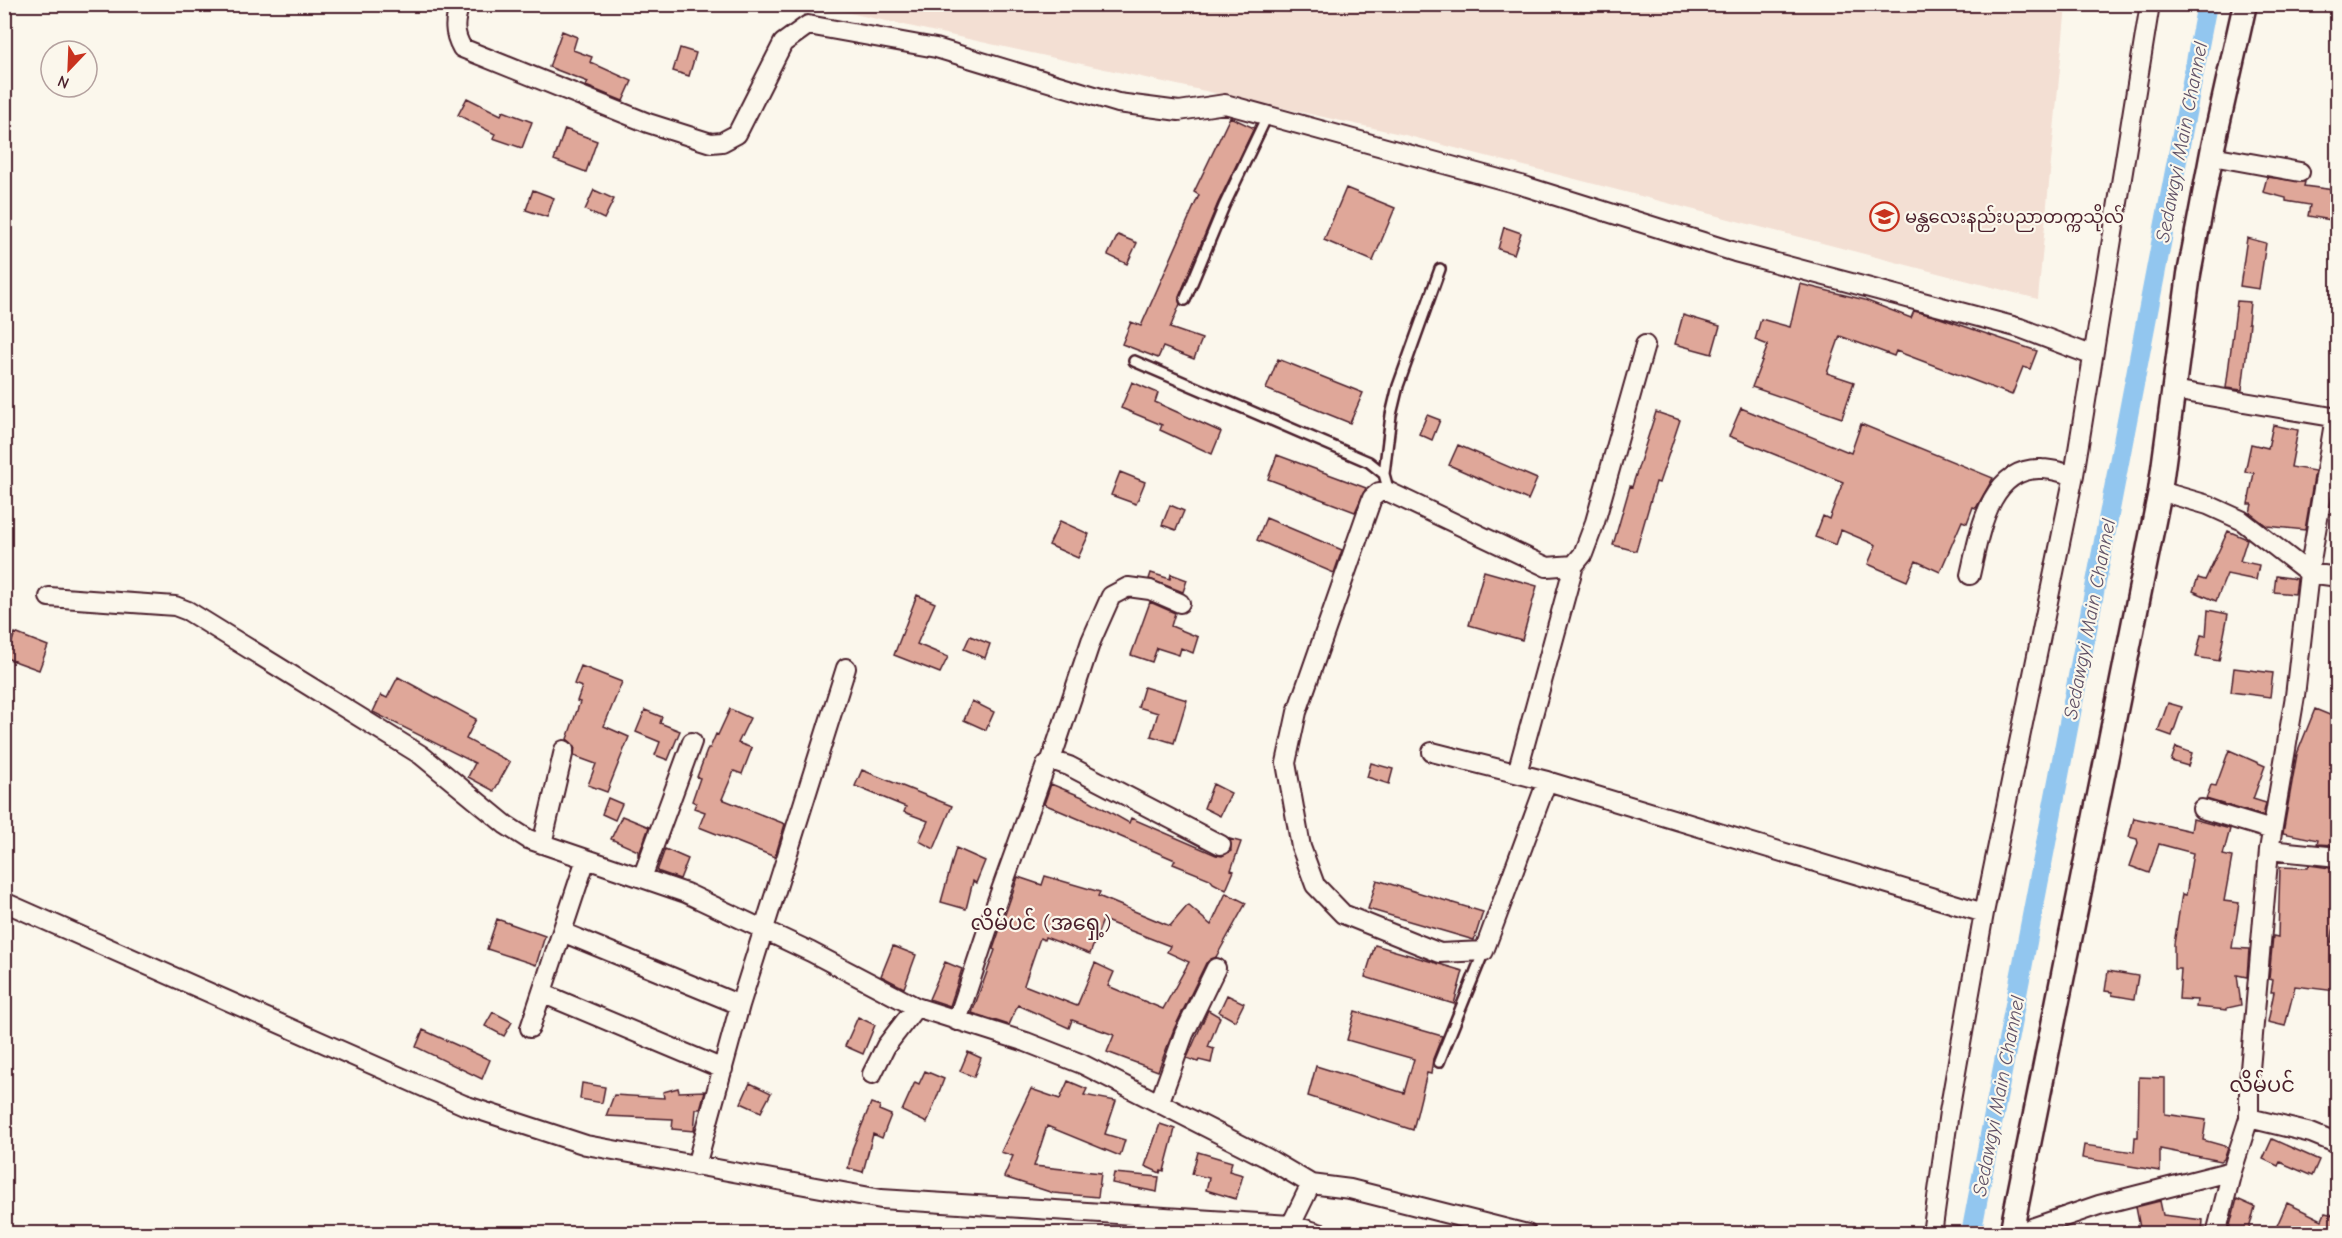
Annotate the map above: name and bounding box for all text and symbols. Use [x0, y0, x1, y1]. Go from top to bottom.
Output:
north arrow [39, 39, 99, 99]
water label: Sedawgyi Main Channel [2151, 39, 2212, 244]
text: N [55, 72, 72, 92]
school or university icon: မန္တလေးနည်းပညာတက္ကသိုလ် [1868, 201, 1900, 233]
place label: မန္တလေးနည်းပညာတက္ကသိုလ် [1905, 203, 2124, 232]
water label: Sedawgyi Main Channel [2059, 516, 2120, 721]
district label: လိမ်ပင် (အရှေ့) [970, 907, 1112, 940]
water label: Sedawgyi Main Channel [1968, 993, 2029, 1198]
district label: လိမ်ပင် [2229, 1069, 2295, 1097]

